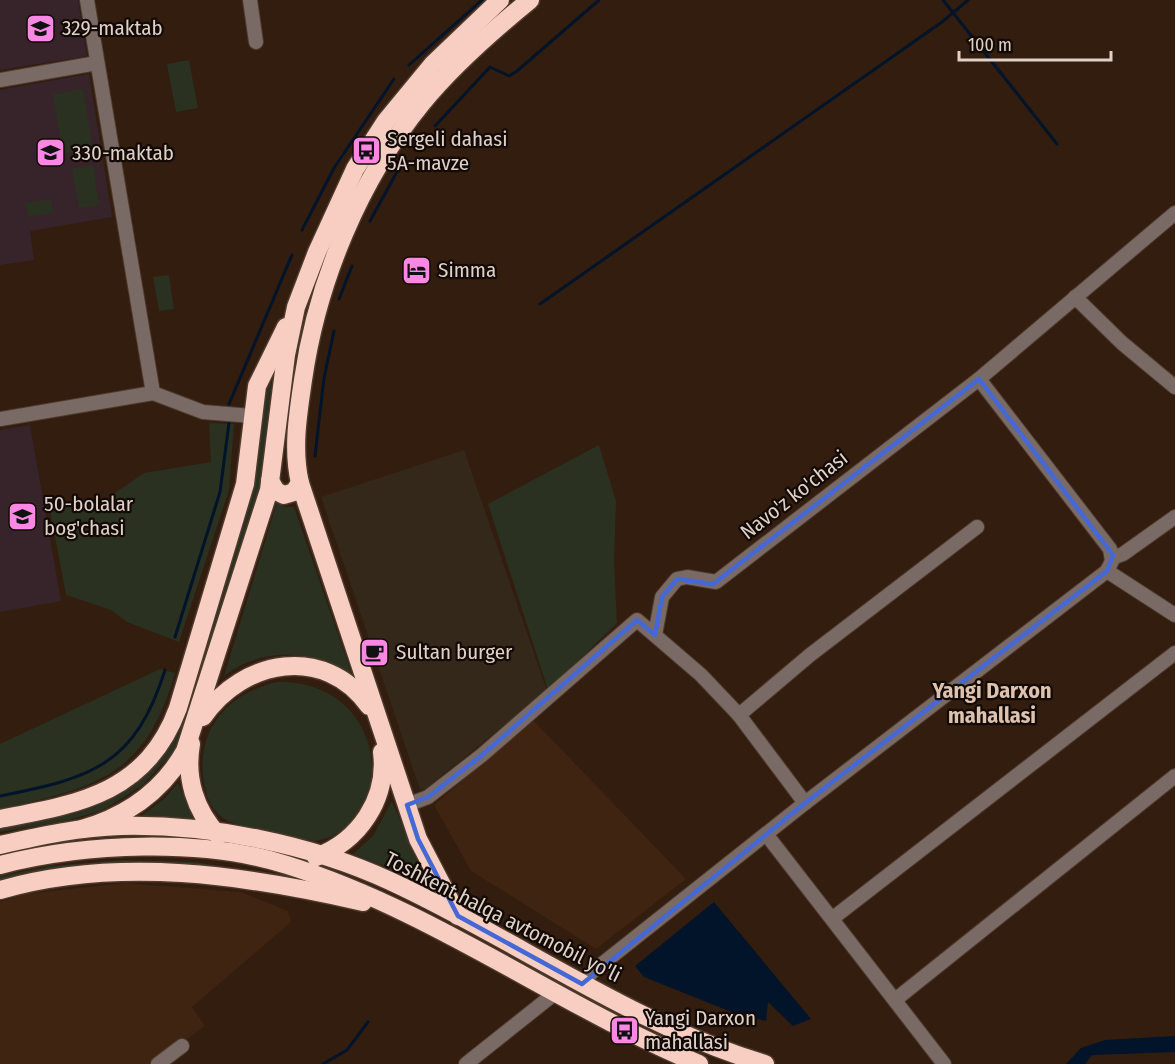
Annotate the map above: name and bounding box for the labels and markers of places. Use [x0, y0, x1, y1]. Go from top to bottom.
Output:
school or university icon: 329-maktab [25, 12, 57, 44]
place label: 329-maktab [62, 15, 163, 41]
place label: Sergeli dahasi 5A-mavze [387, 126, 508, 176]
bus stop icon: Sergeli dahasi 5A-mavze [350, 135, 382, 167]
school or university icon: 330-maktab [35, 137, 67, 169]
place label: 330-maktab [72, 140, 174, 166]
hotel icon: Simma [401, 254, 433, 286]
place label: Simma [438, 257, 496, 283]
place label: 50-bolalar bog'chasi [44, 491, 134, 541]
school or university icon: 50-bolalar bog'chasi [7, 500, 39, 532]
cafe icon: Sultan burger [359, 636, 391, 668]
place label: Sultan burger [396, 639, 513, 665]
place label: Yangi Darxon mahallasi [645, 1005, 756, 1055]
bus stop icon: Yangi Darxon mahallasi [608, 1014, 640, 1046]

